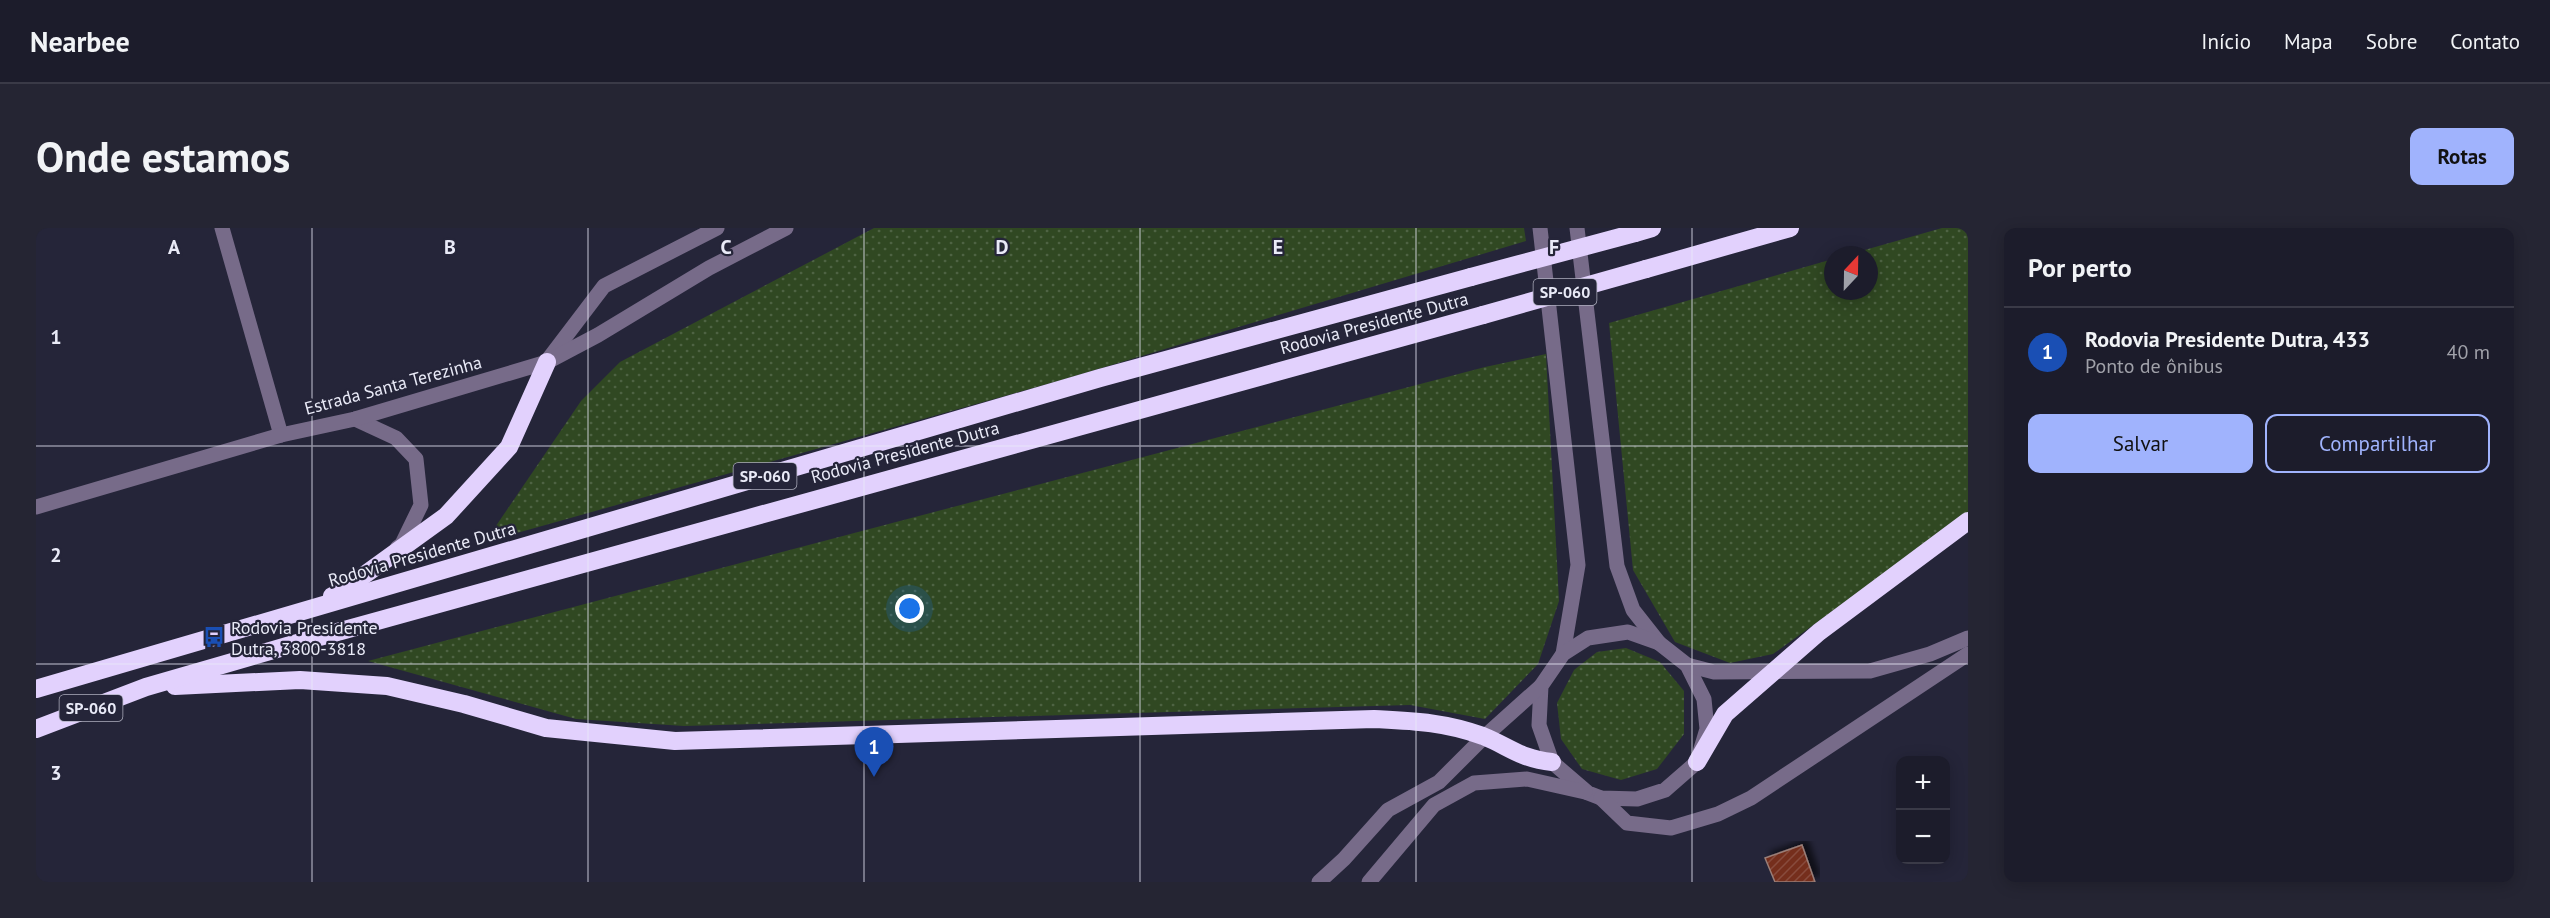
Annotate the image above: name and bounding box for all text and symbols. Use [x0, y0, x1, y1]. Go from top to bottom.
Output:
text: Nearbee [30, 23, 130, 60]
text: Início [2201, 28, 2251, 55]
text: Mapa [2284, 28, 2333, 55]
text: Sobre [2366, 28, 2417, 55]
text: Contato [2450, 28, 2520, 55]
button: Rotas [2410, 128, 2514, 185]
text: Onde estamos [36, 129, 290, 184]
text: A [168, 234, 181, 260]
text: B [444, 234, 456, 260]
text: C [720, 234, 732, 260]
text: D [996, 234, 1009, 260]
text: E [1273, 234, 1283, 260]
text: F [1549, 234, 1559, 260]
north arrow [1824, 246, 1878, 300]
text: Por perto [2028, 251, 2132, 284]
road number: SP-060 [1534, 279, 1597, 305]
street label: Rodovia Presidente Dutra [1277, 287, 1471, 359]
text: 1 [50, 324, 62, 350]
text: Rodovia Presidente Dutra, 433 [2085, 325, 2370, 353]
text: 1 [2042, 339, 2053, 365]
text: 40 m [2447, 339, 2490, 365]
street label: Estrada Santa Terezinha [302, 350, 484, 420]
text: Ponto de ônibus [2085, 353, 2223, 379]
button: Salvar [2028, 414, 2253, 473]
button: Compartilhar [2265, 414, 2490, 473]
street label: Rodovia Presidente Dutra [808, 416, 1002, 488]
road number: SP-060 [734, 463, 796, 489]
street label: Rodovia Presidente Dutra [326, 516, 518, 592]
text: 2 [50, 542, 62, 568]
your location [895, 594, 924, 623]
place label: Rodovia Presidente Dutra, 3800-3818 [231, 616, 378, 660]
bus stop icon: Rodovia Presidente Dutra, 3800-3818 [202, 625, 226, 649]
road number: SP-060 [59, 695, 122, 721]
pin: 1 [854, 728, 894, 777]
map controls [1896, 756, 1950, 864]
button: + [1896, 756, 1950, 810]
text: 3 [50, 760, 62, 786]
button: − [1896, 810, 1950, 864]

